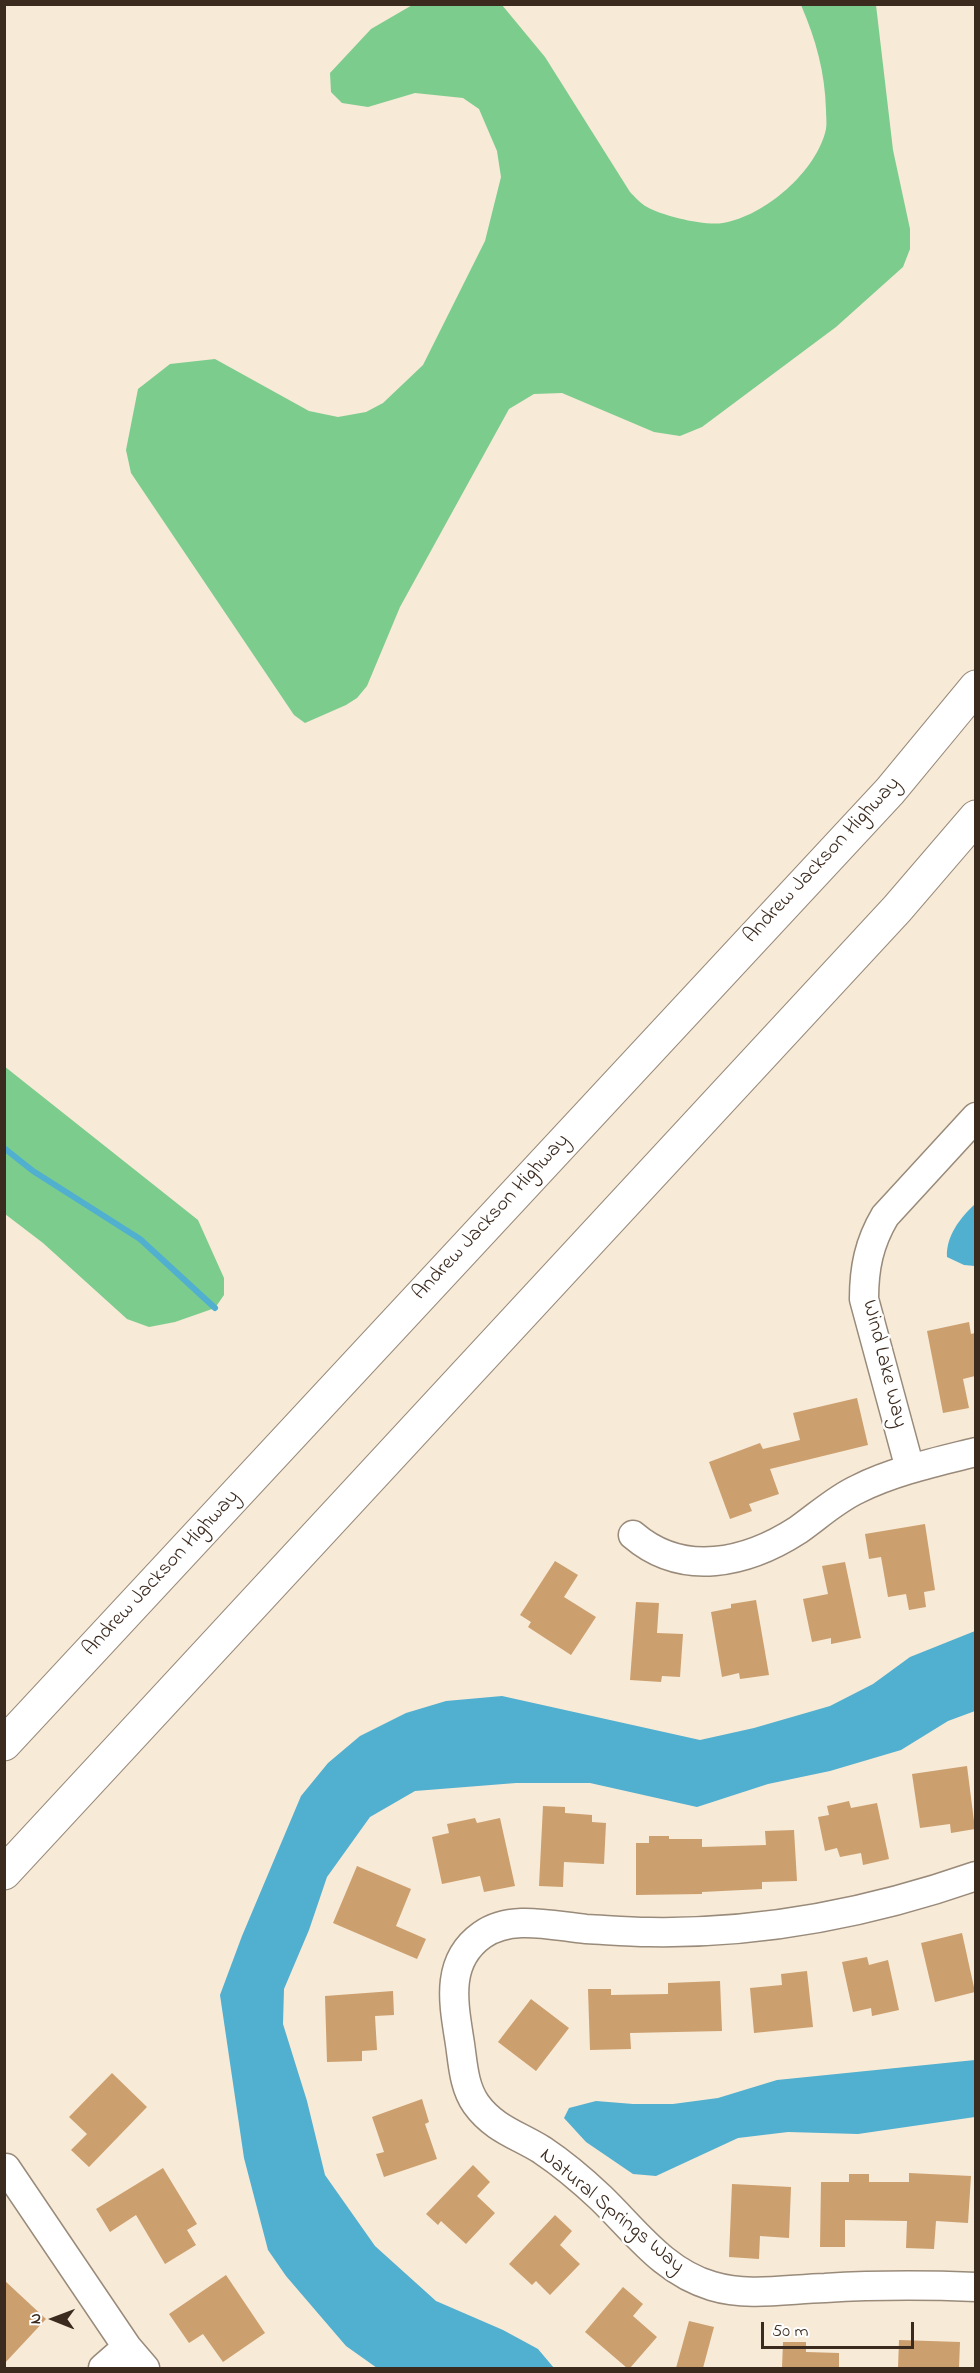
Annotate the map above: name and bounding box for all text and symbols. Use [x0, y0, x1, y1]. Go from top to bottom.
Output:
street label: Andrew Jackson Highway [739, 772, 907, 950]
street label: Andrew Jackson Highway [408, 1129, 576, 1307]
street label: Wind Lake Way [855, 1298, 911, 1430]
street label: Andrew Jackson Highway [78, 1485, 246, 1663]
street label: Natural Springs Way [533, 2144, 689, 2280]
north arrow [24, 2289, 84, 2349]
scale bar [764, 2310, 917, 2348]
text: N [24, 2313, 48, 2324]
text: 50 m [772, 2319, 809, 2345]

